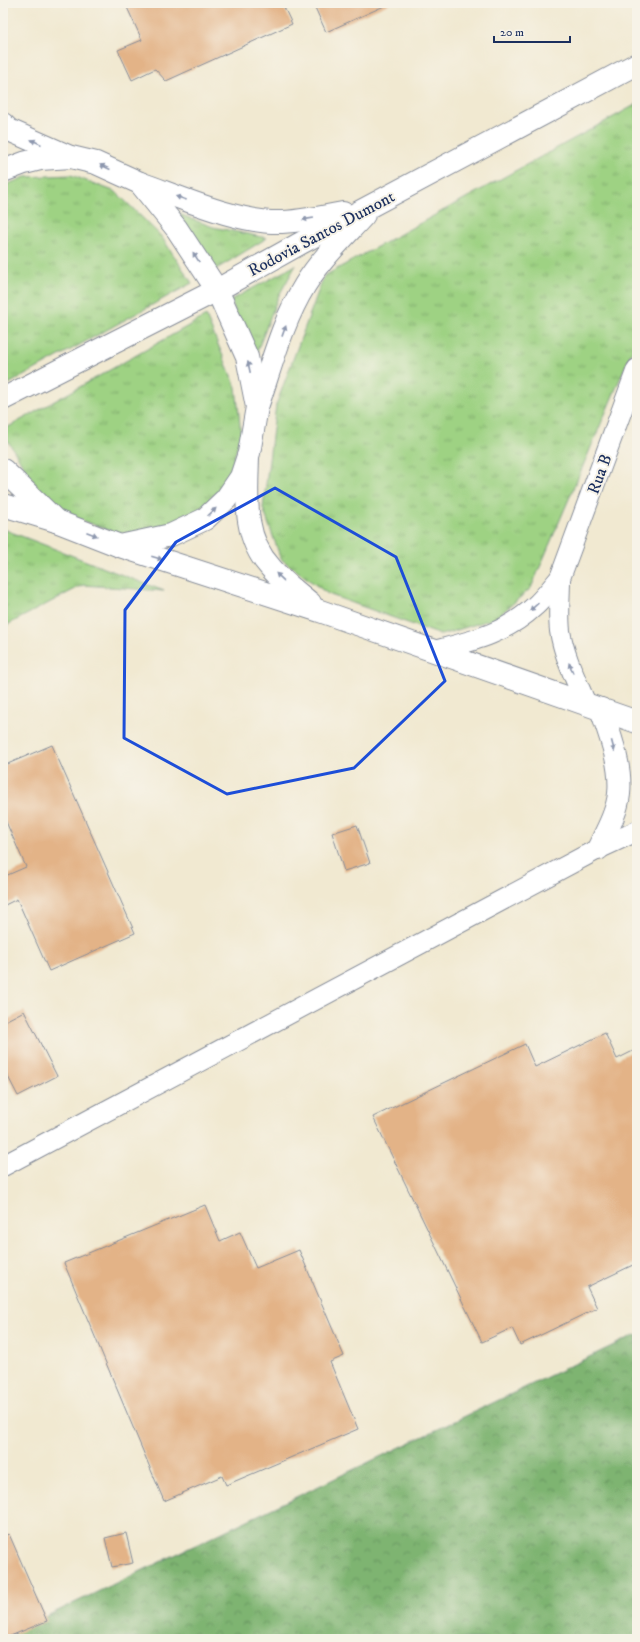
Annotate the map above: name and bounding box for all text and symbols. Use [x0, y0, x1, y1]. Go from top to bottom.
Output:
scale bar [494, 18, 570, 44]
text: 20 m [500, 25, 524, 40]
one-way arrow [31, 139, 42, 145]
one-way arrow [99, 164, 110, 170]
street label: Rodovia Santos Dumont [244, 186, 399, 282]
one-way arrow [175, 194, 187, 200]
one-way arrow [302, 216, 314, 222]
one-way arrow [192, 252, 200, 262]
one-way arrow [281, 324, 287, 336]
one-way arrow [246, 361, 252, 374]
street label: Rua B [583, 451, 617, 497]
one-way arrow [207, 507, 217, 517]
one-way arrow [87, 532, 99, 538]
one-way arrow [152, 555, 164, 561]
one-way arrow [275, 572, 285, 582]
one-way arrow [529, 602, 539, 612]
one-way arrow [568, 662, 574, 673]
one-way arrow [610, 740, 616, 752]

